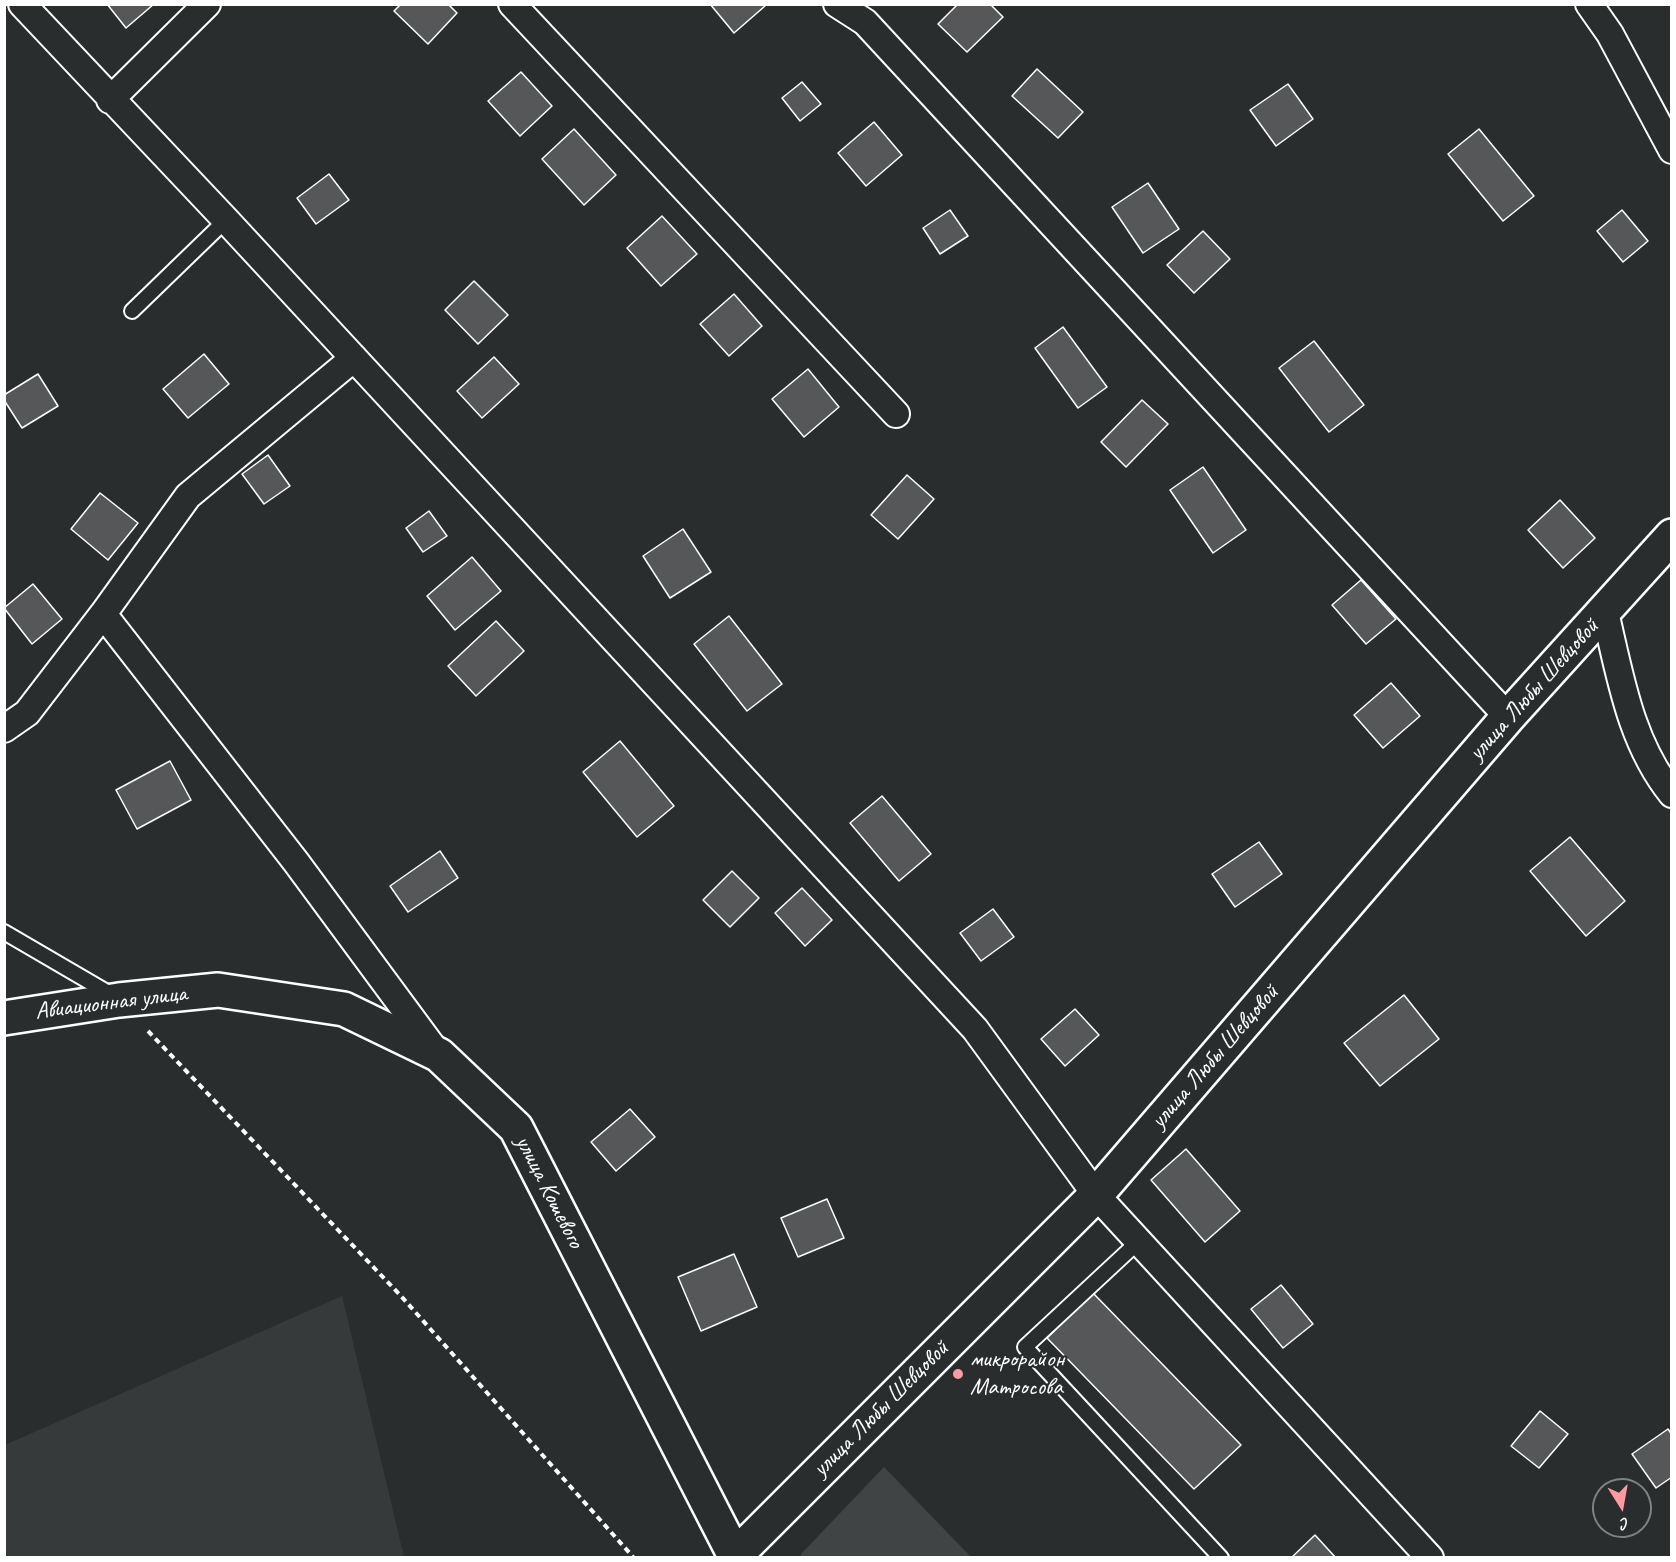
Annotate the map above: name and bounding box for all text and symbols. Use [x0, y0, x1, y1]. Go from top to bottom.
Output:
street label: улица Любы Шевцовой [1463, 613, 1605, 767]
street label: Авиационная улица [34, 979, 188, 1027]
street label: улица Любы Шевцовой [1145, 979, 1285, 1135]
street label: улица Кошевого [508, 1131, 590, 1253]
street label: улица Любы Шевцовой [807, 1335, 955, 1483]
place label: микрорайон Матросова [970, 1346, 1064, 1402]
marker: микрорайон Матросова [951, 1367, 965, 1381]
north arrow [1592, 1478, 1652, 1538]
text: С [1619, 1513, 1631, 1534]

